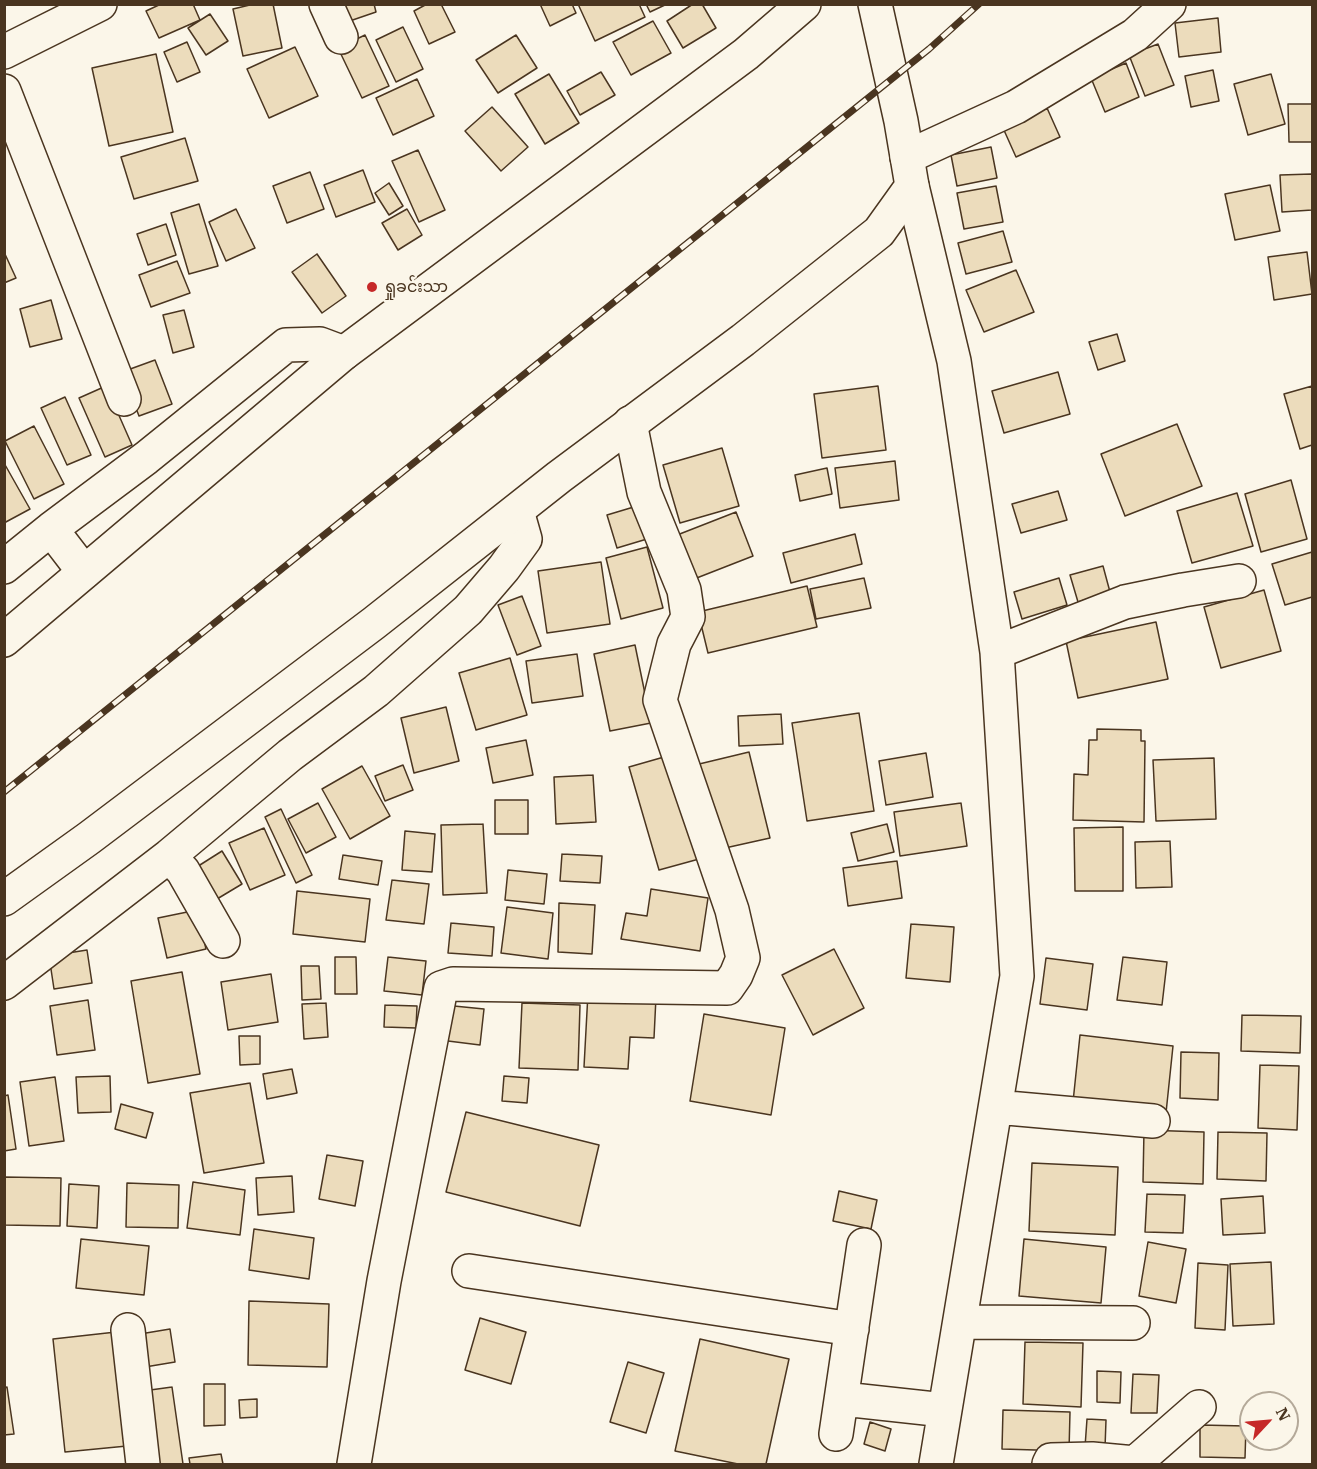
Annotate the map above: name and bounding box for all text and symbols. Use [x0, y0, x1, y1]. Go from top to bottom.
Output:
place label: ရှုခင်းသာ [384, 277, 448, 297]
marker: ရှုခင်းသာ [365, 280, 379, 294]
north arrow [1239, 1391, 1299, 1451]
text: N [1272, 1404, 1295, 1424]

